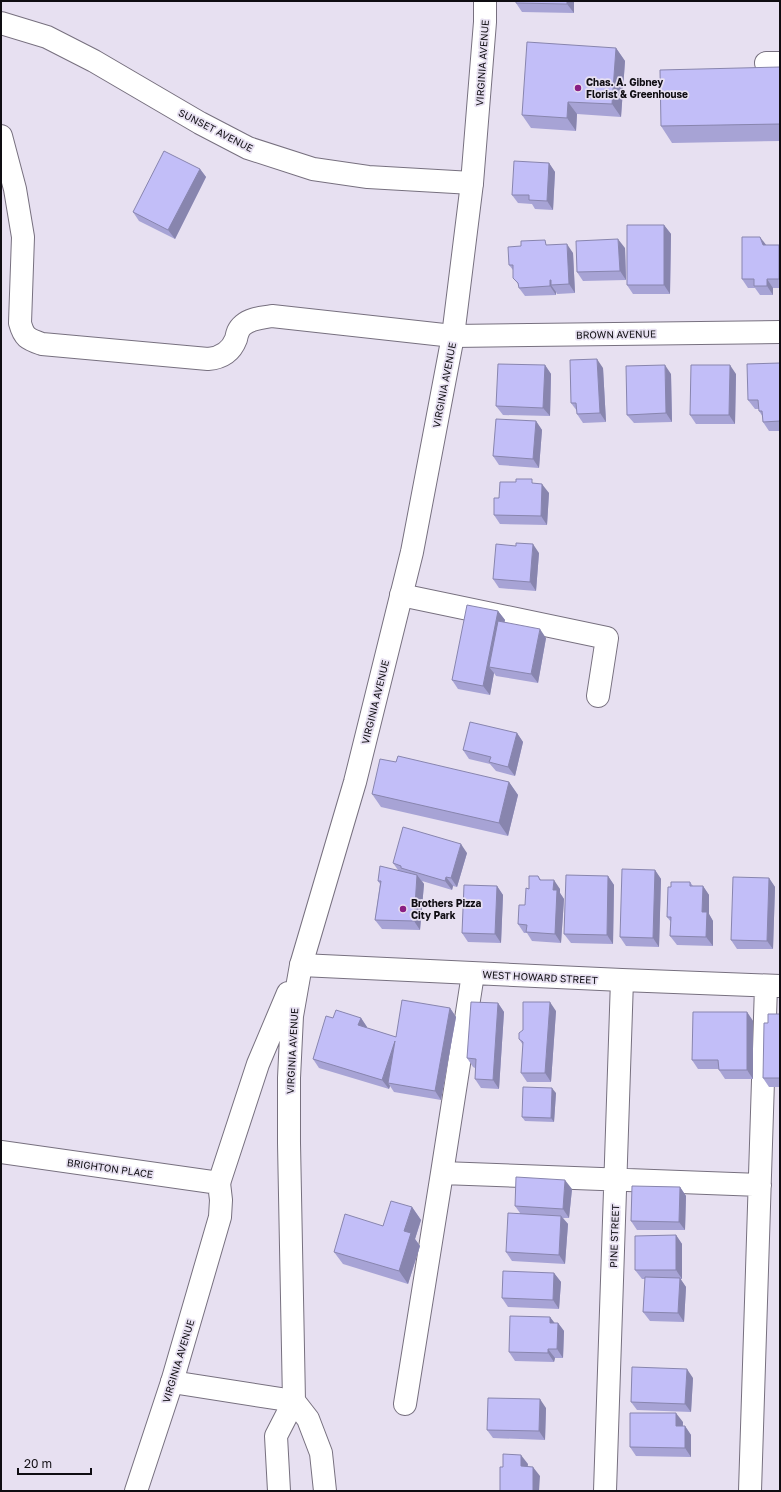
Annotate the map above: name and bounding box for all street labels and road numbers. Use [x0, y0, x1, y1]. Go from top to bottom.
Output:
street label: VIRGINIA AVENUE [473, 19, 491, 107]
street label: SUNSET AVENUE [177, 106, 255, 154]
street label: BROWN AVENUE [576, 327, 656, 341]
street label: VIRGINIA AVENUE [430, 341, 458, 429]
street label: VIRGINIA AVENUE [359, 659, 391, 745]
street label: WEST HOWARD STREET [482, 968, 598, 986]
street label: VIRGINIA AVENUE [284, 1008, 300, 1094]
street label: BRIGHTON PLACE [66, 1156, 154, 1180]
street label: PINE STREET [607, 1204, 621, 1268]
street label: VIRGINIA AVENUE [160, 1318, 196, 1404]

